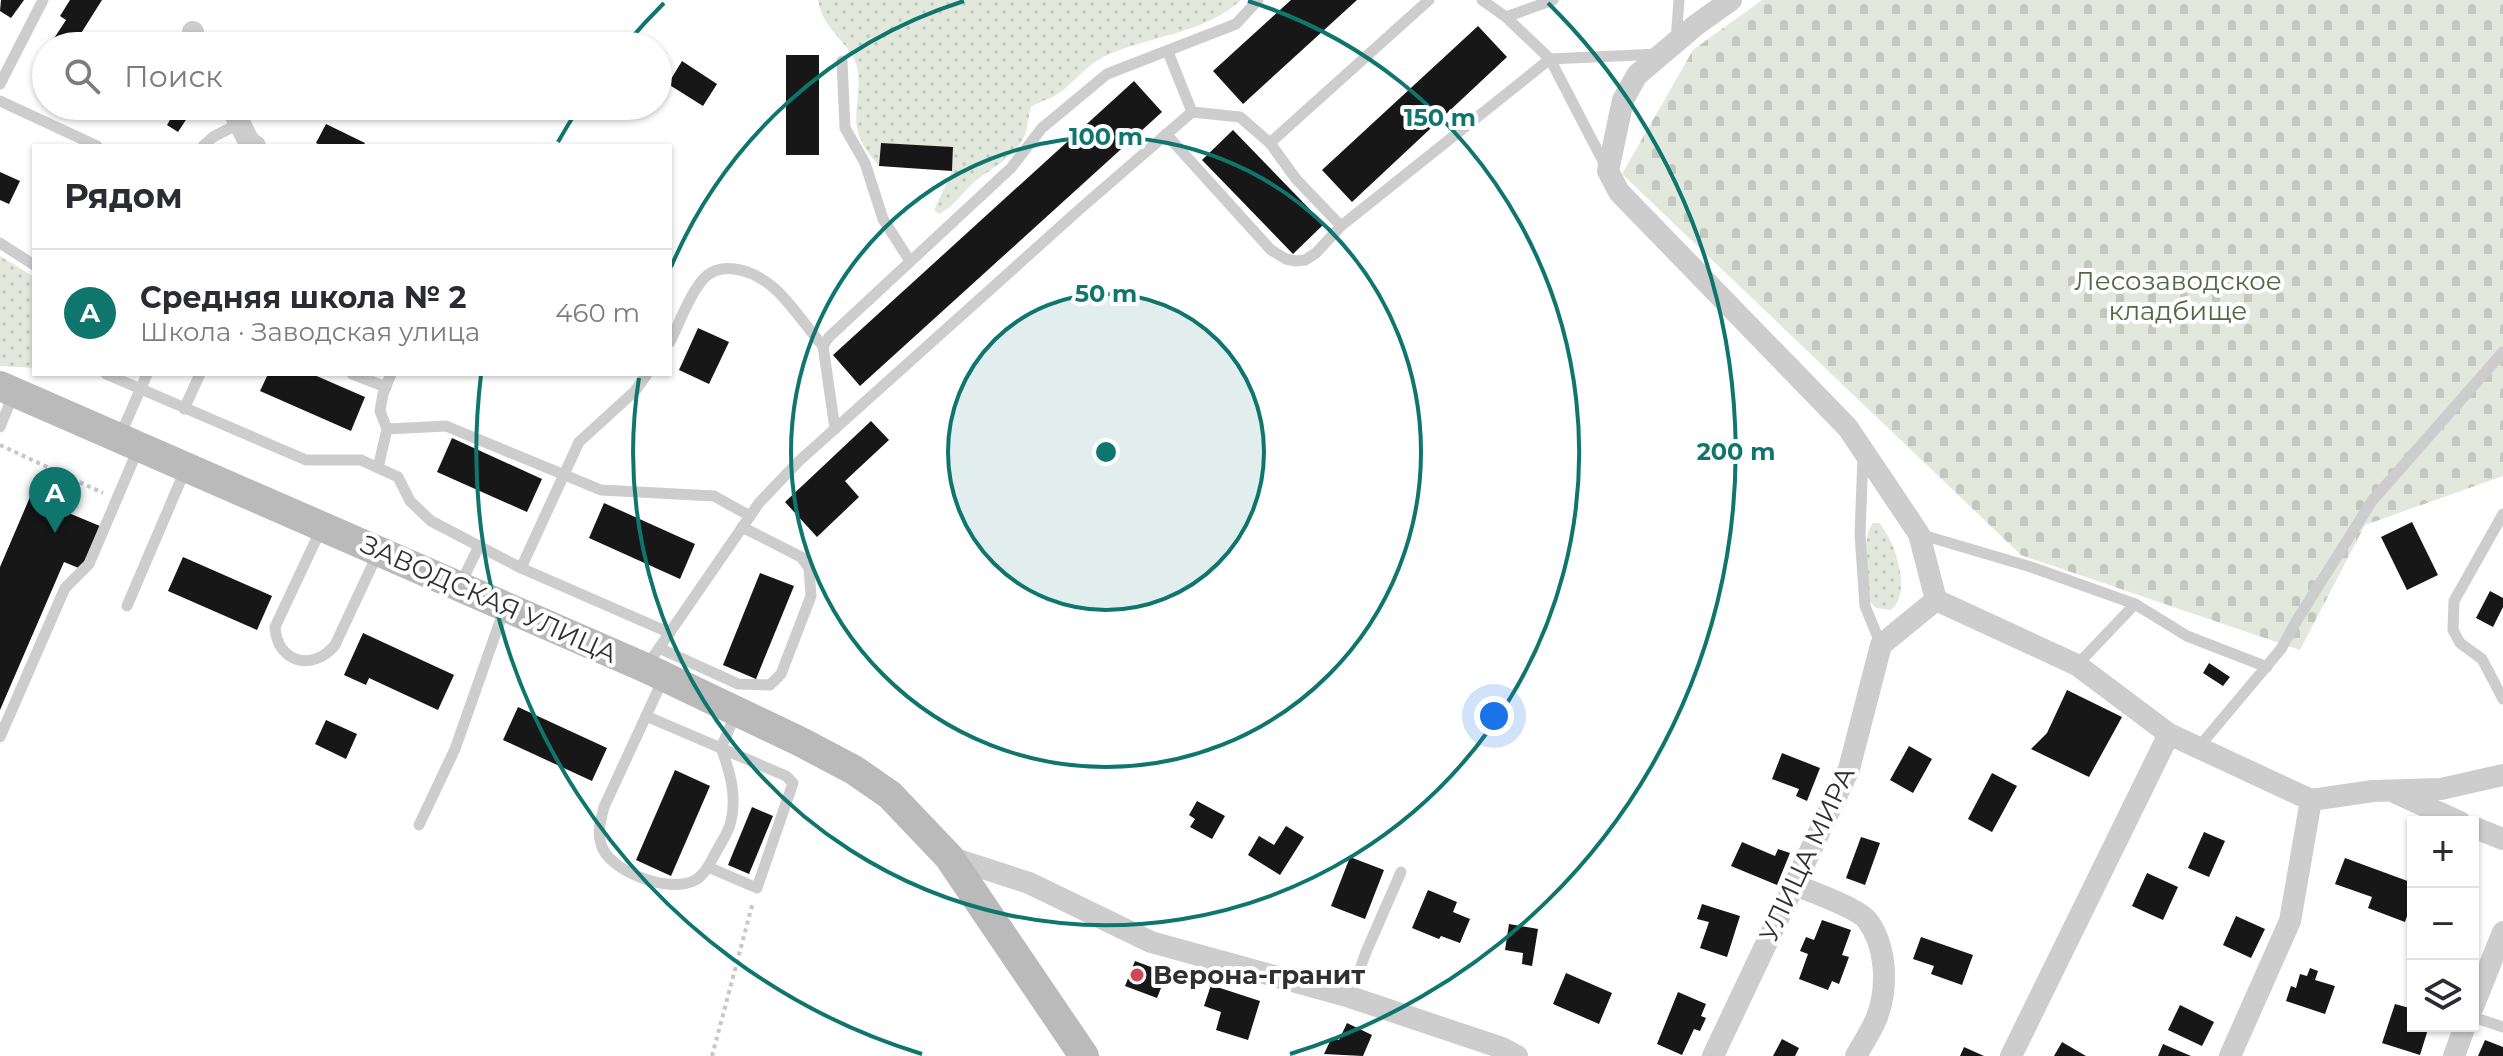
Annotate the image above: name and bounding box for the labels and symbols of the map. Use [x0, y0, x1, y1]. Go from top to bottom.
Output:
text: 150 m [1404, 103, 1476, 132]
text: 100 m [1069, 122, 1143, 151]
park label: Лесозаводское кладбище [2074, 265, 2282, 327]
text: 50 m [1075, 279, 1137, 308]
text: 200 m [1697, 437, 1775, 466]
centre of rings [1092, 438, 1120, 466]
pin: A [29, 467, 81, 533]
street label: ЗАВОДСКАЯ УЛИЦА [356, 528, 622, 670]
your location [1474, 696, 1514, 736]
street label: УЛИЦА МИРА [1752, 761, 1862, 947]
place label: Верона-гранит [1153, 959, 1365, 991]
marker: Верона-гранит [1128, 966, 1146, 984]

